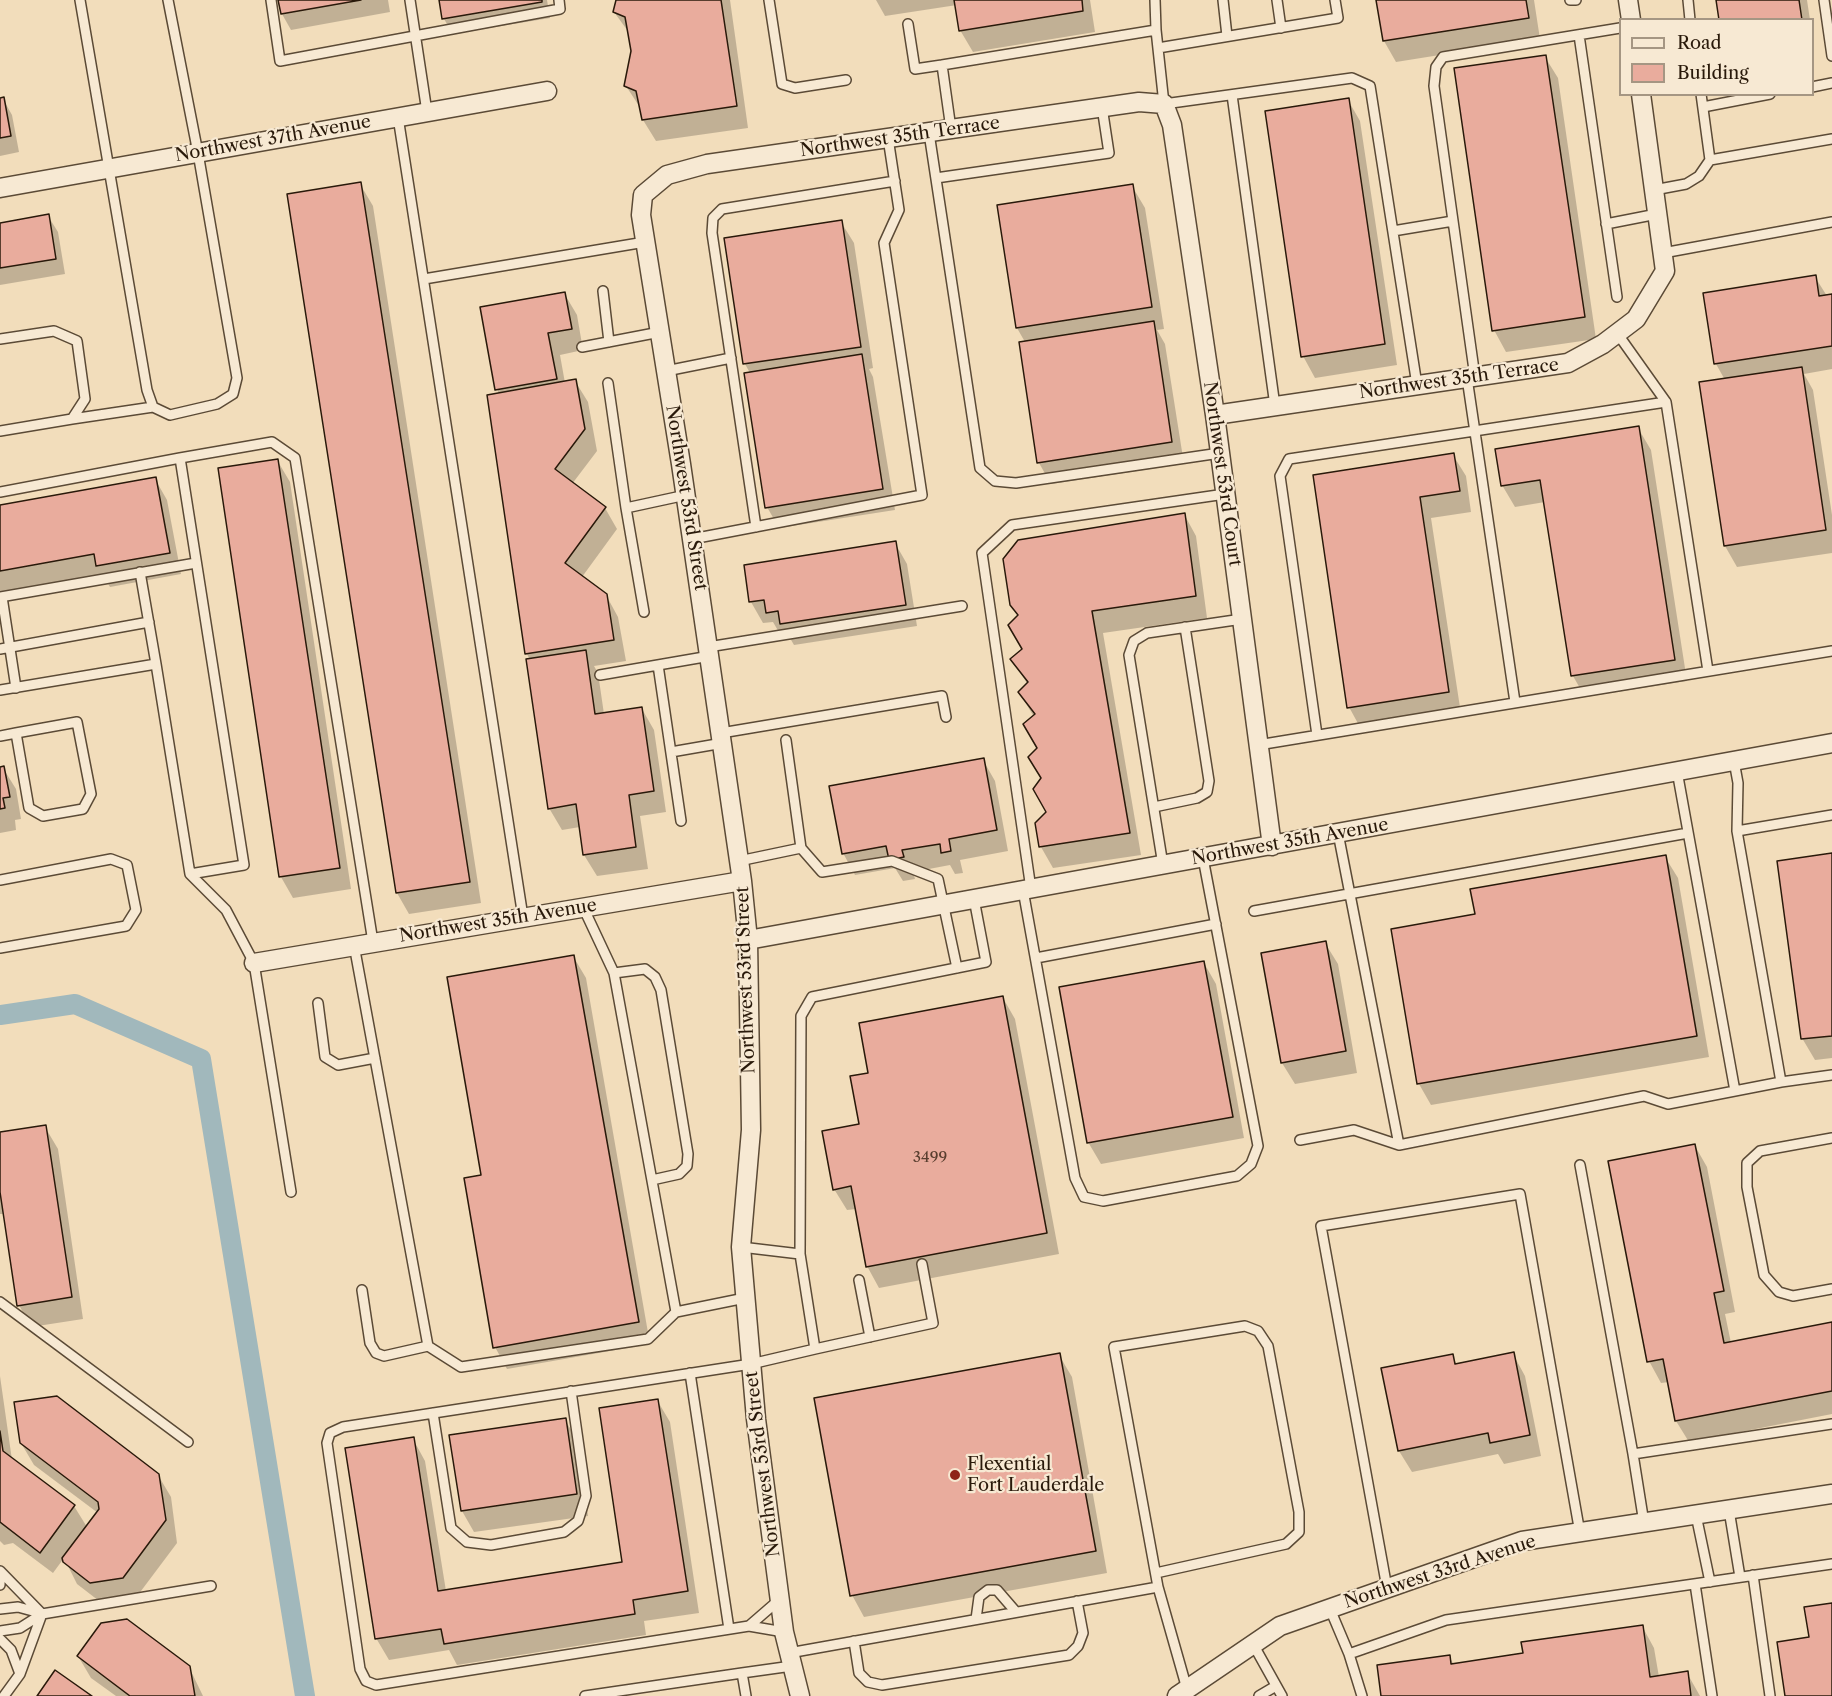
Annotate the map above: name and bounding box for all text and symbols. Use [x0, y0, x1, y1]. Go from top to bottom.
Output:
legend [1619, 18, 1814, 96]
text: Road [1677, 32, 1722, 54]
text: Building [1677, 62, 1749, 84]
street label: Northwest 37th Avenue [173, 111, 373, 167]
street label: Northwest 35th Terrace [799, 112, 1001, 162]
street label: Northwest 35th Terrace [1358, 354, 1560, 404]
street label: Northwest 53rd Court [1198, 380, 1246, 568]
street label: Northwest 53rd Street [661, 404, 711, 592]
street label: Northwest 35th Avenue [1190, 814, 1390, 870]
street label: Northwest 53rd Street [732, 886, 760, 1074]
street label: Northwest 35th Avenue [398, 895, 598, 947]
house number: 3499 [913, 1149, 947, 1167]
street label: Northwest 53rd Street [741, 1370, 785, 1558]
place label: Flexential Fort Lauderdale [967, 1454, 1104, 1496]
marker: Flexential Fort Lauderdale [948, 1468, 962, 1482]
street label: Northwest 33rd Avenue [1341, 1531, 1539, 1613]

